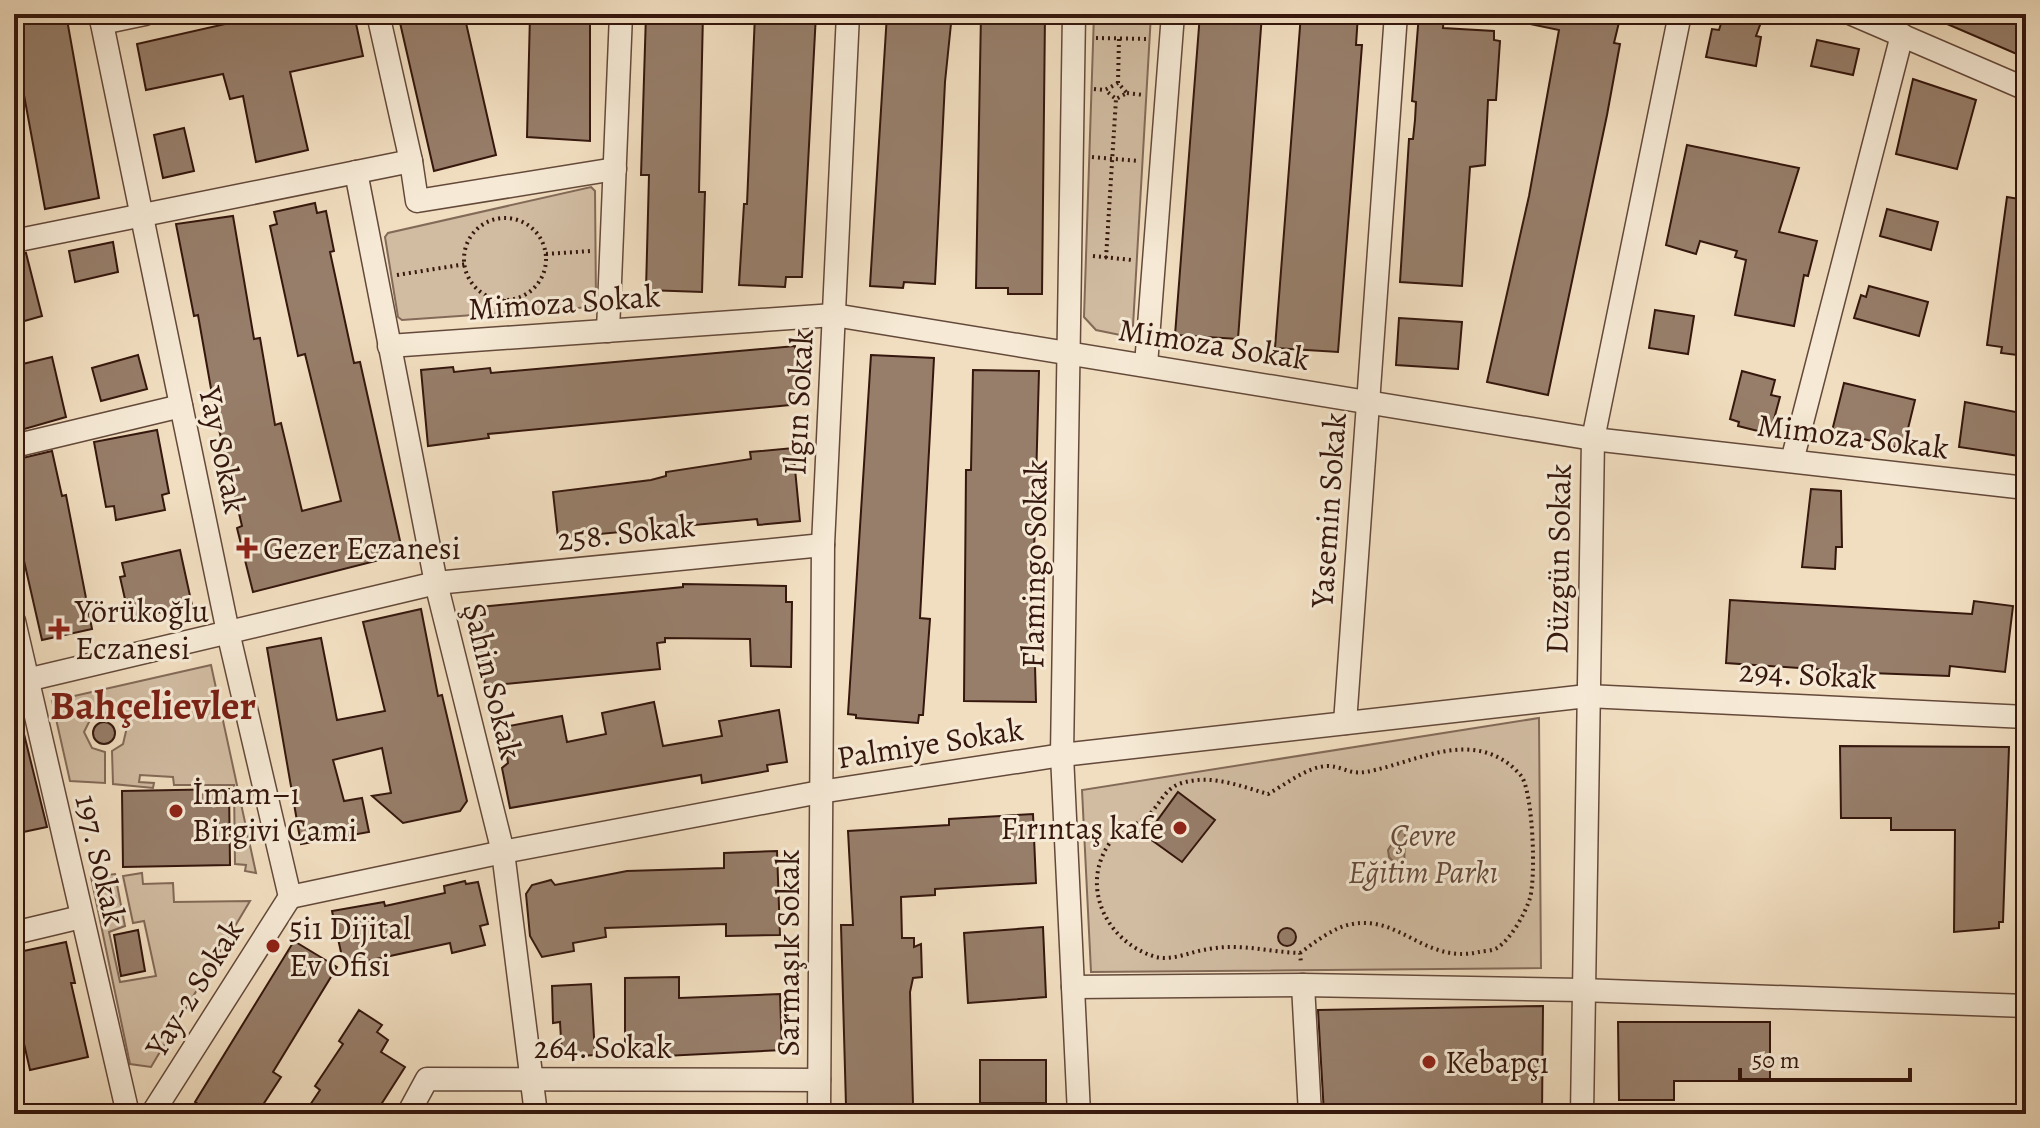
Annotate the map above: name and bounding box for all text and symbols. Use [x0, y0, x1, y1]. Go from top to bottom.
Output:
street label: Mimoza Sokak [466, 273, 662, 331]
street label: Mimoza Sokak [1115, 307, 1313, 381]
street label: Ilgın Sokak [772, 328, 824, 476]
street label: Yay Sokak [188, 382, 258, 518]
street label: Mimoza Sokak [1755, 402, 1951, 470]
street label: Yasemin Sokak [1299, 411, 1357, 610]
street label: Flamingo Sokak [1010, 459, 1058, 669]
street label: Düzgün Sokak [1534, 464, 1582, 654]
street label: 258. Sokak [555, 503, 697, 561]
place label: Gezer Eczanesi [263, 526, 461, 570]
marker: Gezer Eczanesi [238, 539, 256, 557]
place label: Yörükoğlu Eczanesi [74, 589, 209, 670]
street label: Şahin Sokak [452, 598, 534, 764]
marker: Yörükoğlu Eczanesi [50, 620, 68, 638]
street label: 294. Sokak [1738, 648, 1878, 700]
district label: Bahçelievler [50, 678, 256, 733]
street label: Palmiye Sokak [834, 707, 1026, 779]
place label: İmam–ı Birgivi Cami [192, 771, 357, 852]
street label: 197. Sokak [65, 790, 137, 930]
marker: İmam–ı Birgivi Cami [167, 802, 185, 820]
place label: Fırıntaş kafe [1001, 806, 1164, 850]
park label: Çevre Eğitim Parkı [1348, 813, 1498, 894]
marker: Fırıntaş kafe [1171, 819, 1189, 837]
street label: Sarmaşık Sokak [766, 849, 810, 1057]
place label: 5i1 Dijital Ev Ofisi [289, 906, 411, 987]
street label: Yay-2 Sokak [134, 911, 254, 1066]
marker: 5i1 Dijital Ev Ofisi [264, 937, 282, 955]
street label: 264. Sokak [534, 1025, 672, 1069]
scale bar [1740, 1032, 1910, 1082]
place label: Kebapçı [1445, 1040, 1549, 1084]
text: 50 m [1752, 1044, 1800, 1076]
marker: Kebapçı [1420, 1053, 1438, 1071]

